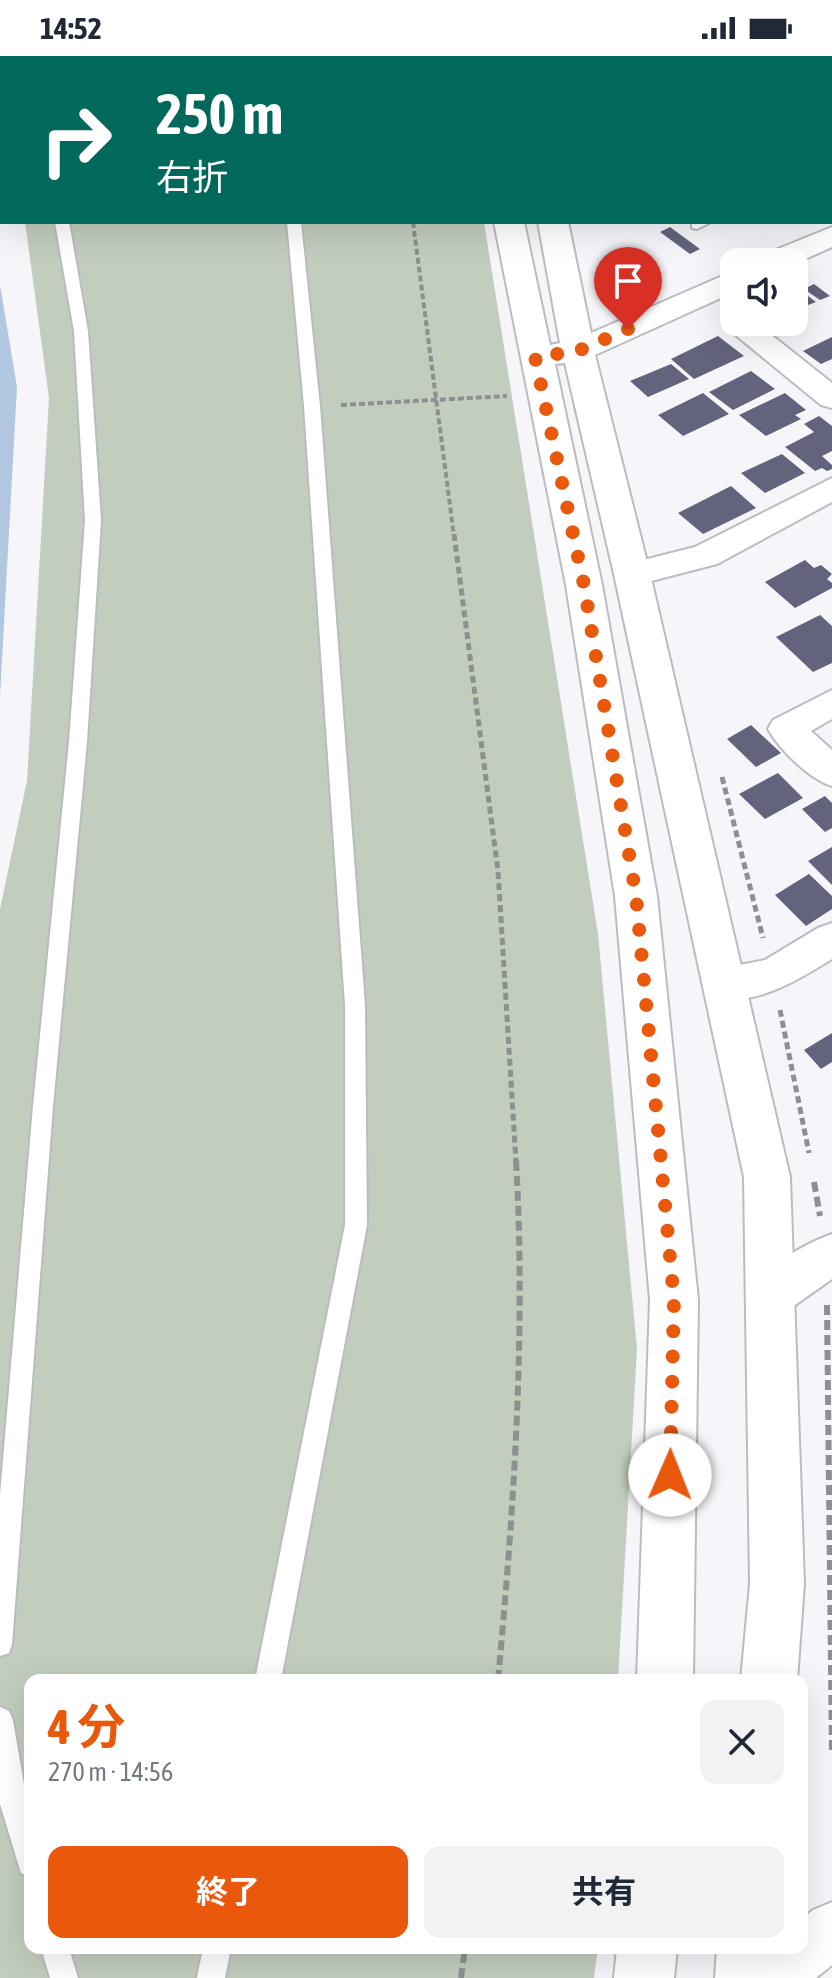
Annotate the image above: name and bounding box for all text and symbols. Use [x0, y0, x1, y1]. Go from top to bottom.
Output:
text: 14:52 [40, 11, 102, 45]
text: 250 m [156, 82, 283, 146]
icon: right [24, 88, 128, 192]
text: 右折 [156, 156, 228, 198]
pin [594, 247, 662, 329]
map controls [720, 248, 808, 336]
button: sound [720, 248, 808, 336]
icon: arrive [606, 259, 650, 303]
position arrow [628, 1433, 712, 1517]
text: 4 分 [48, 1699, 125, 1754]
button: close [700, 1700, 784, 1784]
text: 270 m · 14:56 [48, 1757, 173, 1787]
button: 終了 [48, 1846, 408, 1938]
button: 共有 [424, 1846, 784, 1938]

